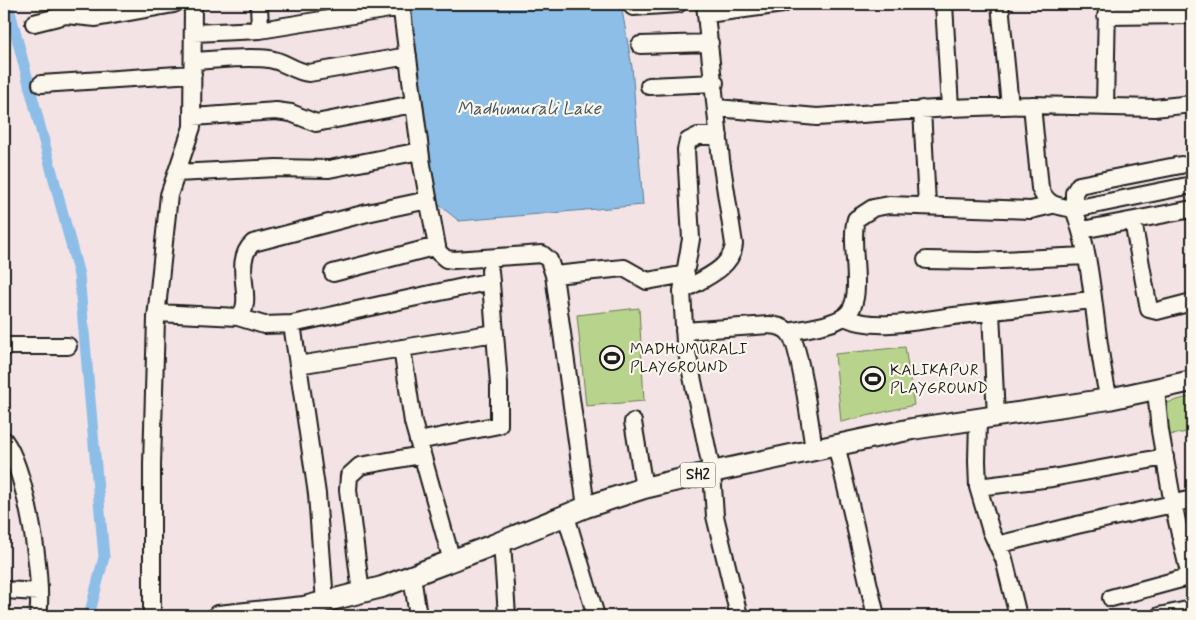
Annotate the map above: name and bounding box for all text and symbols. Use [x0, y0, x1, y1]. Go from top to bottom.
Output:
water label: Madhumurali Lake [457, 97, 602, 121]
place label: MADHUMURALI PLAYGROUND [630, 339, 748, 378]
sports icon: MADHUMURALI PLAYGROUND [599, 345, 625, 371]
place label: KALIKAPUR PLAYGROUND [890, 360, 988, 399]
sports icon: KALIKAPUR PLAYGROUND [860, 366, 886, 392]
road number: SH2 [680, 462, 716, 488]

